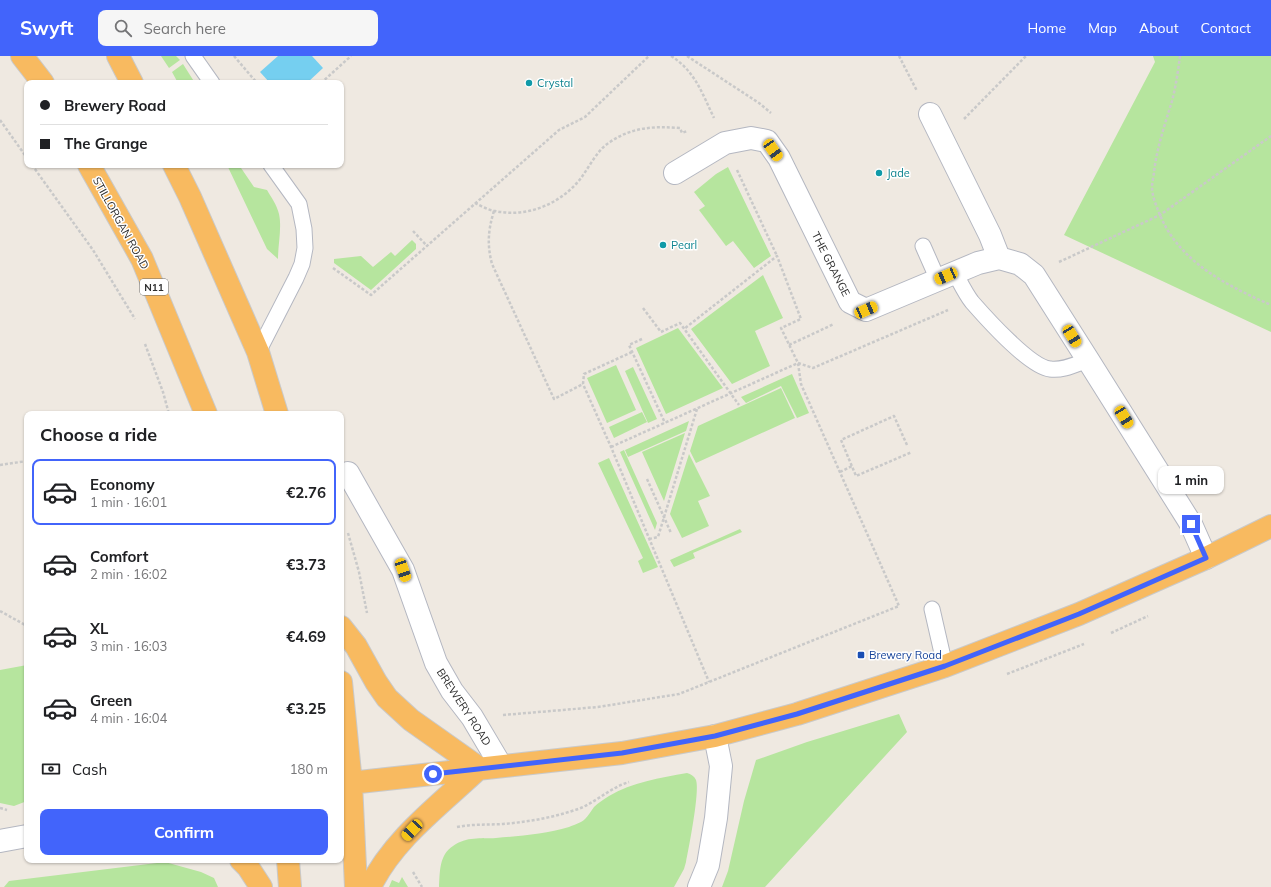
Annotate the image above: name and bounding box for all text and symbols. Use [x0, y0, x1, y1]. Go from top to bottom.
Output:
search box [98, 10, 378, 46]
text: Swyft [20, 16, 74, 40]
icon: search [112, 17, 134, 39]
text: Search here [144, 19, 226, 38]
text: Home [1027, 19, 1066, 37]
text: Map [1088, 19, 1117, 37]
text: About [1139, 19, 1179, 37]
text: Contact [1201, 19, 1251, 37]
place label: Crystal [537, 76, 573, 90]
marker: Crystal [524, 78, 534, 88]
text: Brewery Road [64, 96, 166, 115]
text: The Grange [64, 134, 147, 153]
car [761, 137, 785, 163]
place label: Jade [887, 166, 910, 180]
marker: Jade [874, 168, 884, 178]
street label: STILLORGAN ROAD [90, 174, 152, 272]
street label: THE GRANGE [809, 229, 853, 299]
place label: Pearl [671, 238, 697, 252]
marker: Pearl [658, 240, 668, 250]
car [933, 266, 959, 286]
road number: N11 [140, 279, 168, 295]
car [853, 300, 879, 320]
car [1061, 323, 1083, 349]
car [1113, 404, 1135, 430]
text: Choose a ride [40, 423, 157, 446]
callout: 1 min [1158, 466, 1224, 494]
text: 1 min [1174, 472, 1208, 488]
icon: car [42, 474, 78, 510]
text: Economy [90, 475, 155, 494]
text: €2.76 [286, 483, 326, 502]
text: 1 min · 16:01 [90, 494, 167, 510]
route end [1182, 515, 1200, 533]
icon: car [42, 546, 78, 582]
text: Comfort [90, 547, 148, 566]
text: €3.73 [286, 555, 326, 574]
car [393, 557, 413, 583]
text: 2 min · 16:02 [90, 566, 167, 582]
icon: car [42, 618, 78, 654]
text: XL [90, 619, 108, 638]
text: €4.69 [286, 627, 326, 646]
text: 3 min · 16:03 [90, 638, 167, 654]
place label: Brewery Road [869, 648, 942, 662]
marker: Brewery Road [856, 650, 866, 660]
street label: BREWERY ROAD [434, 666, 494, 748]
icon: car [42, 690, 78, 726]
text: Green [90, 691, 132, 710]
text: €3.25 [286, 699, 326, 718]
text: 4 min · 16:04 [90, 710, 167, 726]
icon: cash [40, 758, 62, 780]
text: Cash [72, 760, 107, 779]
text: 180 m [290, 761, 328, 777]
route start [424, 765, 442, 783]
button: Confirm [40, 809, 328, 855]
car [399, 817, 425, 843]

